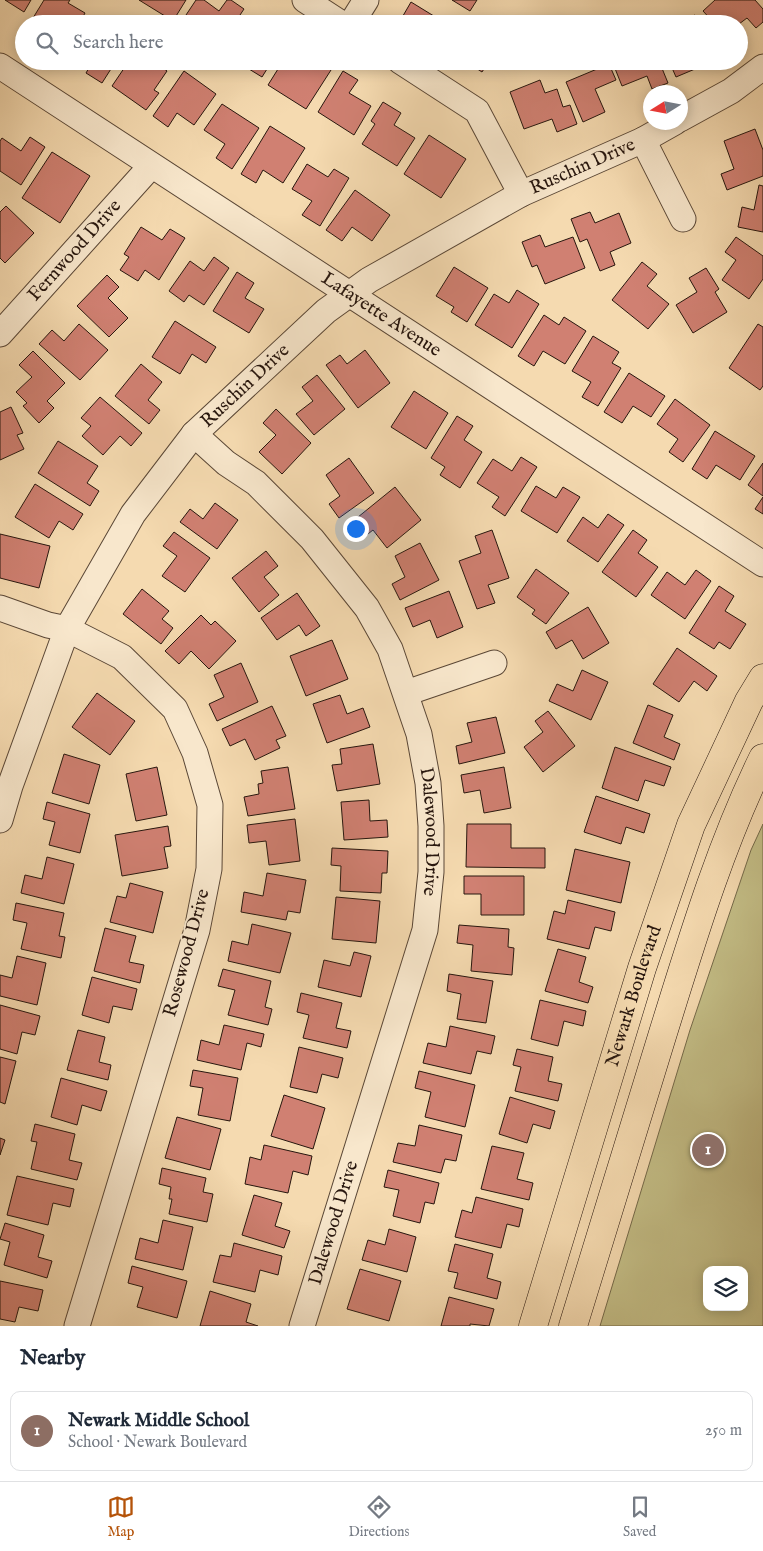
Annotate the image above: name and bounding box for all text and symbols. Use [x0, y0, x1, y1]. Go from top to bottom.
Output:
search box [15, 15, 748, 70]
icon: search [33, 29, 61, 57]
text: Search here [73, 31, 164, 55]
north arrow [643, 85, 688, 130]
street label: Ruschin Drive [526, 133, 639, 201]
street label: Fernwood Drive [23, 195, 127, 307]
street label: Lafayette Avenue [316, 267, 446, 363]
street label: Ruschin Drive [196, 339, 295, 433]
your location [343, 516, 369, 542]
street label: Dalewood Drive [413, 765, 443, 897]
street label: Rosewood Drive [158, 886, 216, 1020]
street label: Newark Boulevard [601, 921, 668, 1070]
pin: 1 [692, 1131, 724, 1169]
street label: Dalewood Drive [304, 1158, 364, 1288]
map controls [703, 1266, 748, 1311]
button: layers [703, 1266, 748, 1311]
text: Nearby [20, 1345, 85, 1372]
text: Newark Middle School [68, 1409, 249, 1433]
text: 1 [34, 1421, 40, 1441]
text: 250 m [705, 1421, 742, 1441]
text: School · Newark Boulevard [68, 1433, 247, 1453]
tab: Map [107, 1493, 135, 1541]
tab: Directions [348, 1493, 409, 1541]
tab: Saved [623, 1493, 656, 1541]

